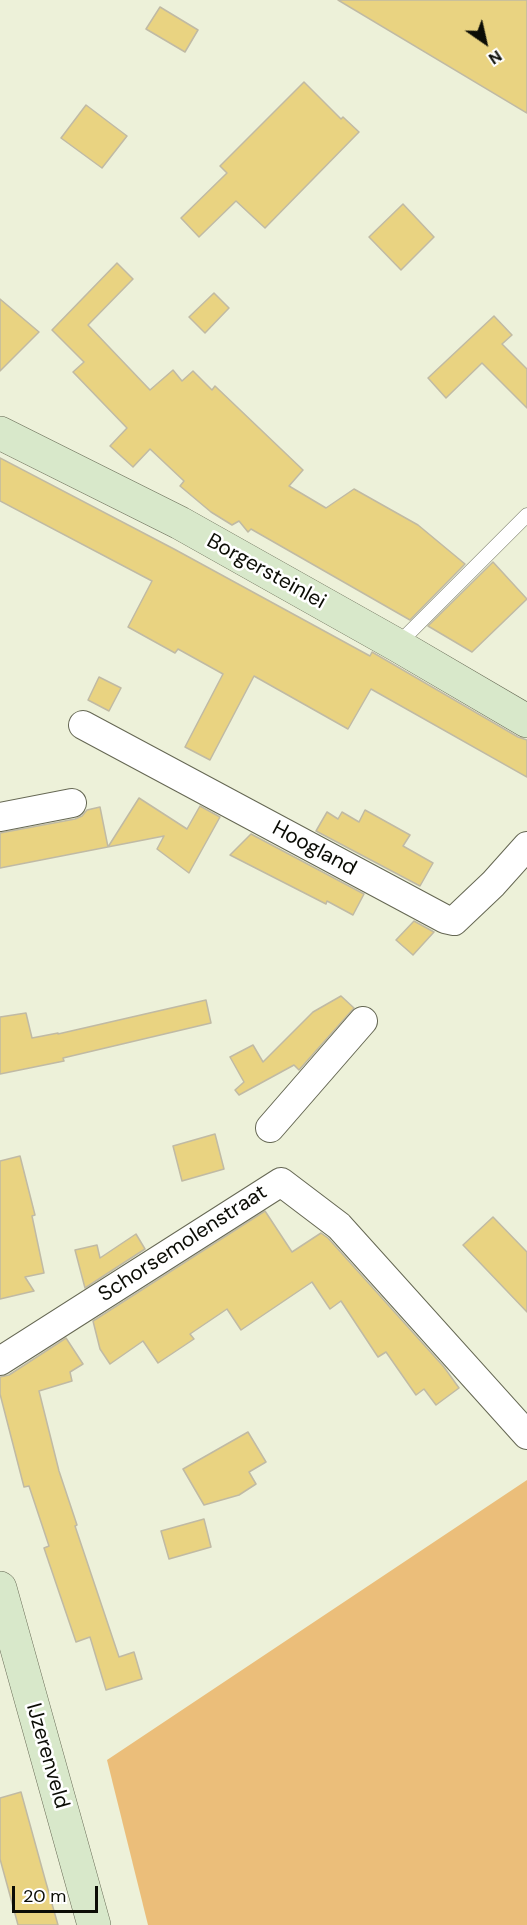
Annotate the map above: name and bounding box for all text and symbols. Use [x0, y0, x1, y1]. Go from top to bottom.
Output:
north arrow [455, 12, 515, 72]
text: N [485, 45, 506, 69]
street label: Borgersteinlei [202, 529, 330, 615]
street label: Hoogland [268, 816, 360, 882]
street label: Schorsemolenstraat [94, 1180, 272, 1308]
street label: IJzerenveld [20, 1700, 74, 1812]
scale bar [15, 1874, 100, 1912]
text: 20 m [23, 1884, 66, 1908]

